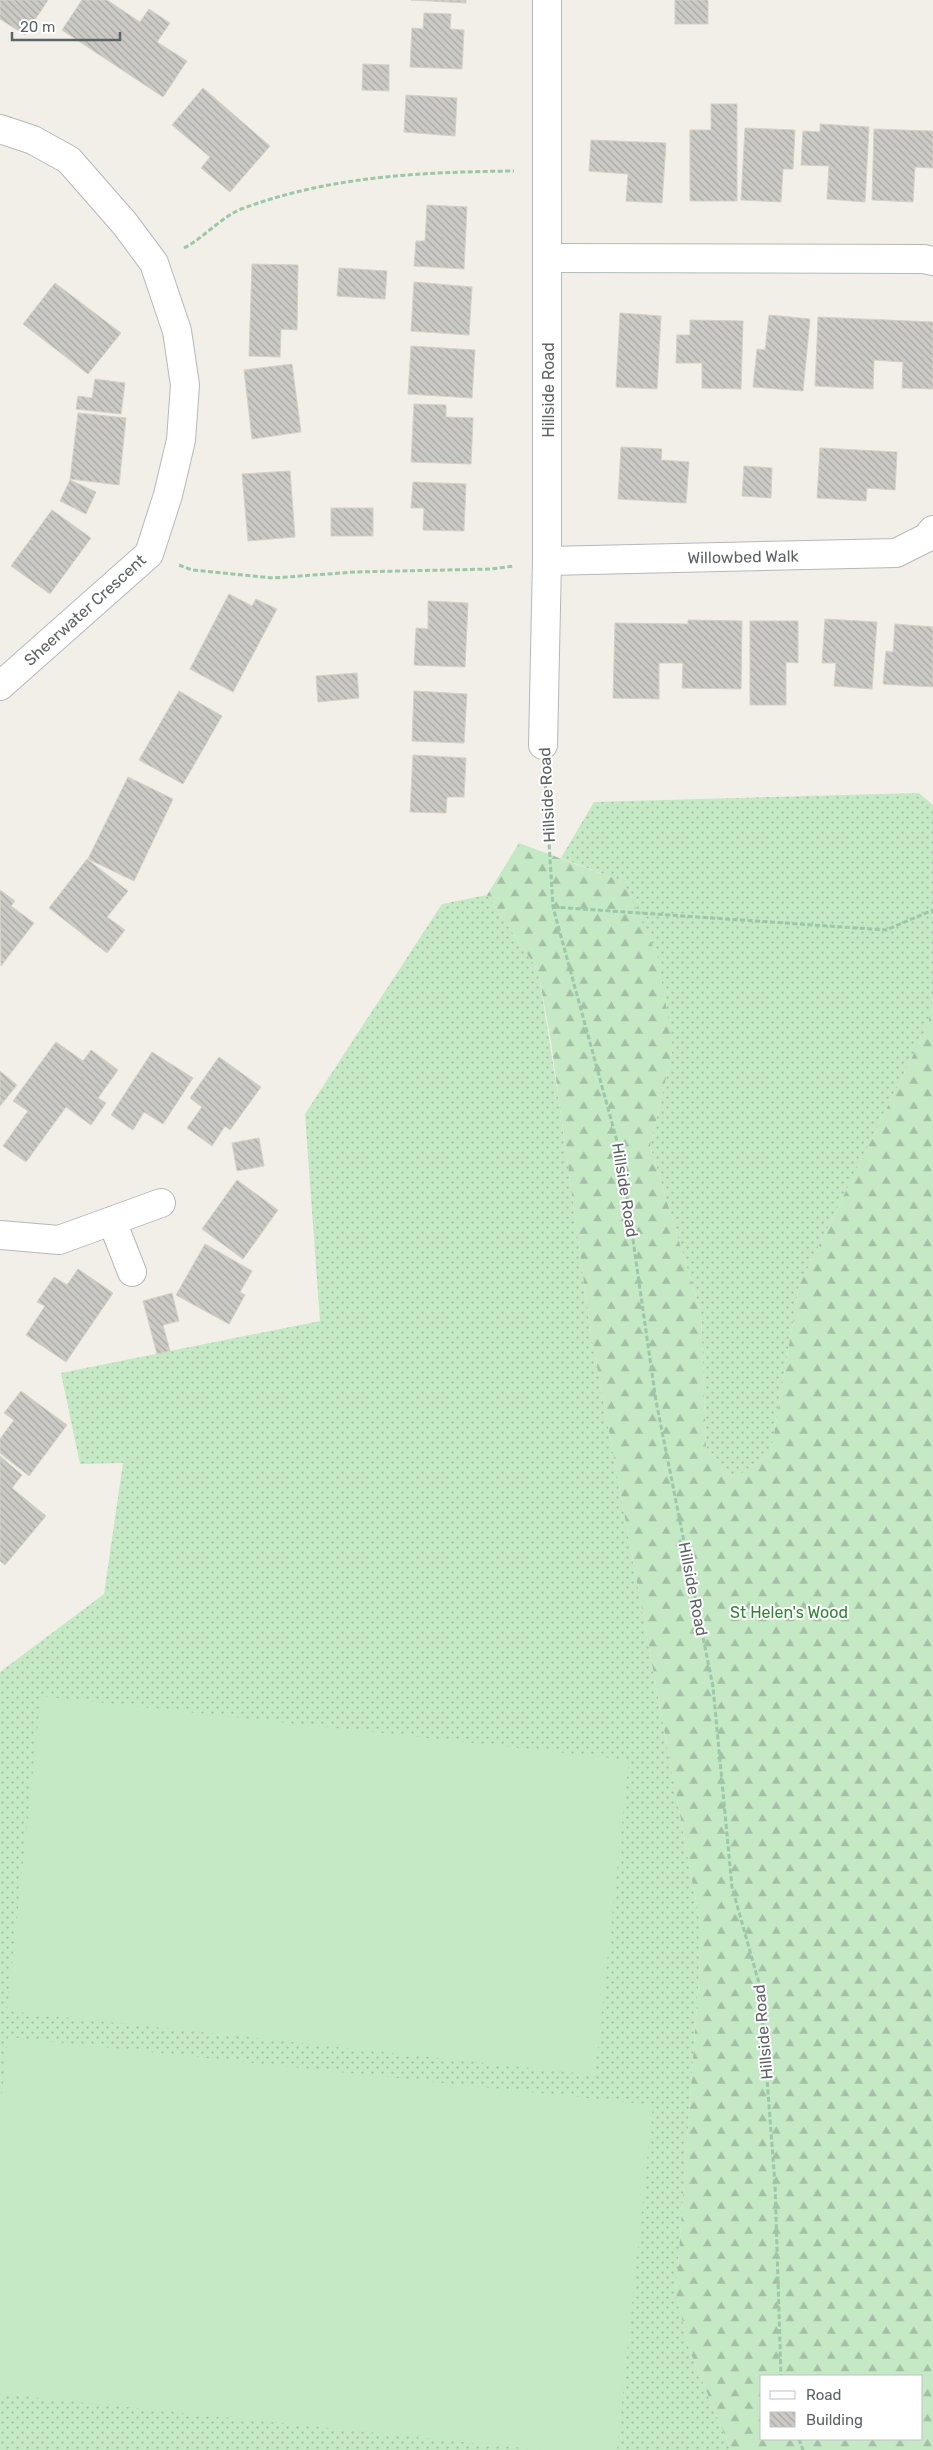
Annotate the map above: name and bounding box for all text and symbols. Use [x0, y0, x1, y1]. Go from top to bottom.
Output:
scale bar [12, 10, 120, 42]
text: 20 m [20, 18, 55, 36]
street label: Hillside Road [539, 342, 558, 438]
street label: Willowbed Walk [687, 547, 800, 567]
street label: Sheerwater Crescent [20, 550, 150, 670]
street label: Hillside Road [535, 747, 559, 843]
street label: Hillside Road [608, 1141, 642, 1239]
street label: Hillside Road [675, 1540, 711, 1638]
park label: St Helen's Wood [730, 1603, 848, 1622]
street label: Hillside Road [749, 1984, 777, 2080]
legend [760, 2375, 923, 2440]
text: Road [806, 2386, 842, 2404]
text: Building [806, 2411, 863, 2429]

